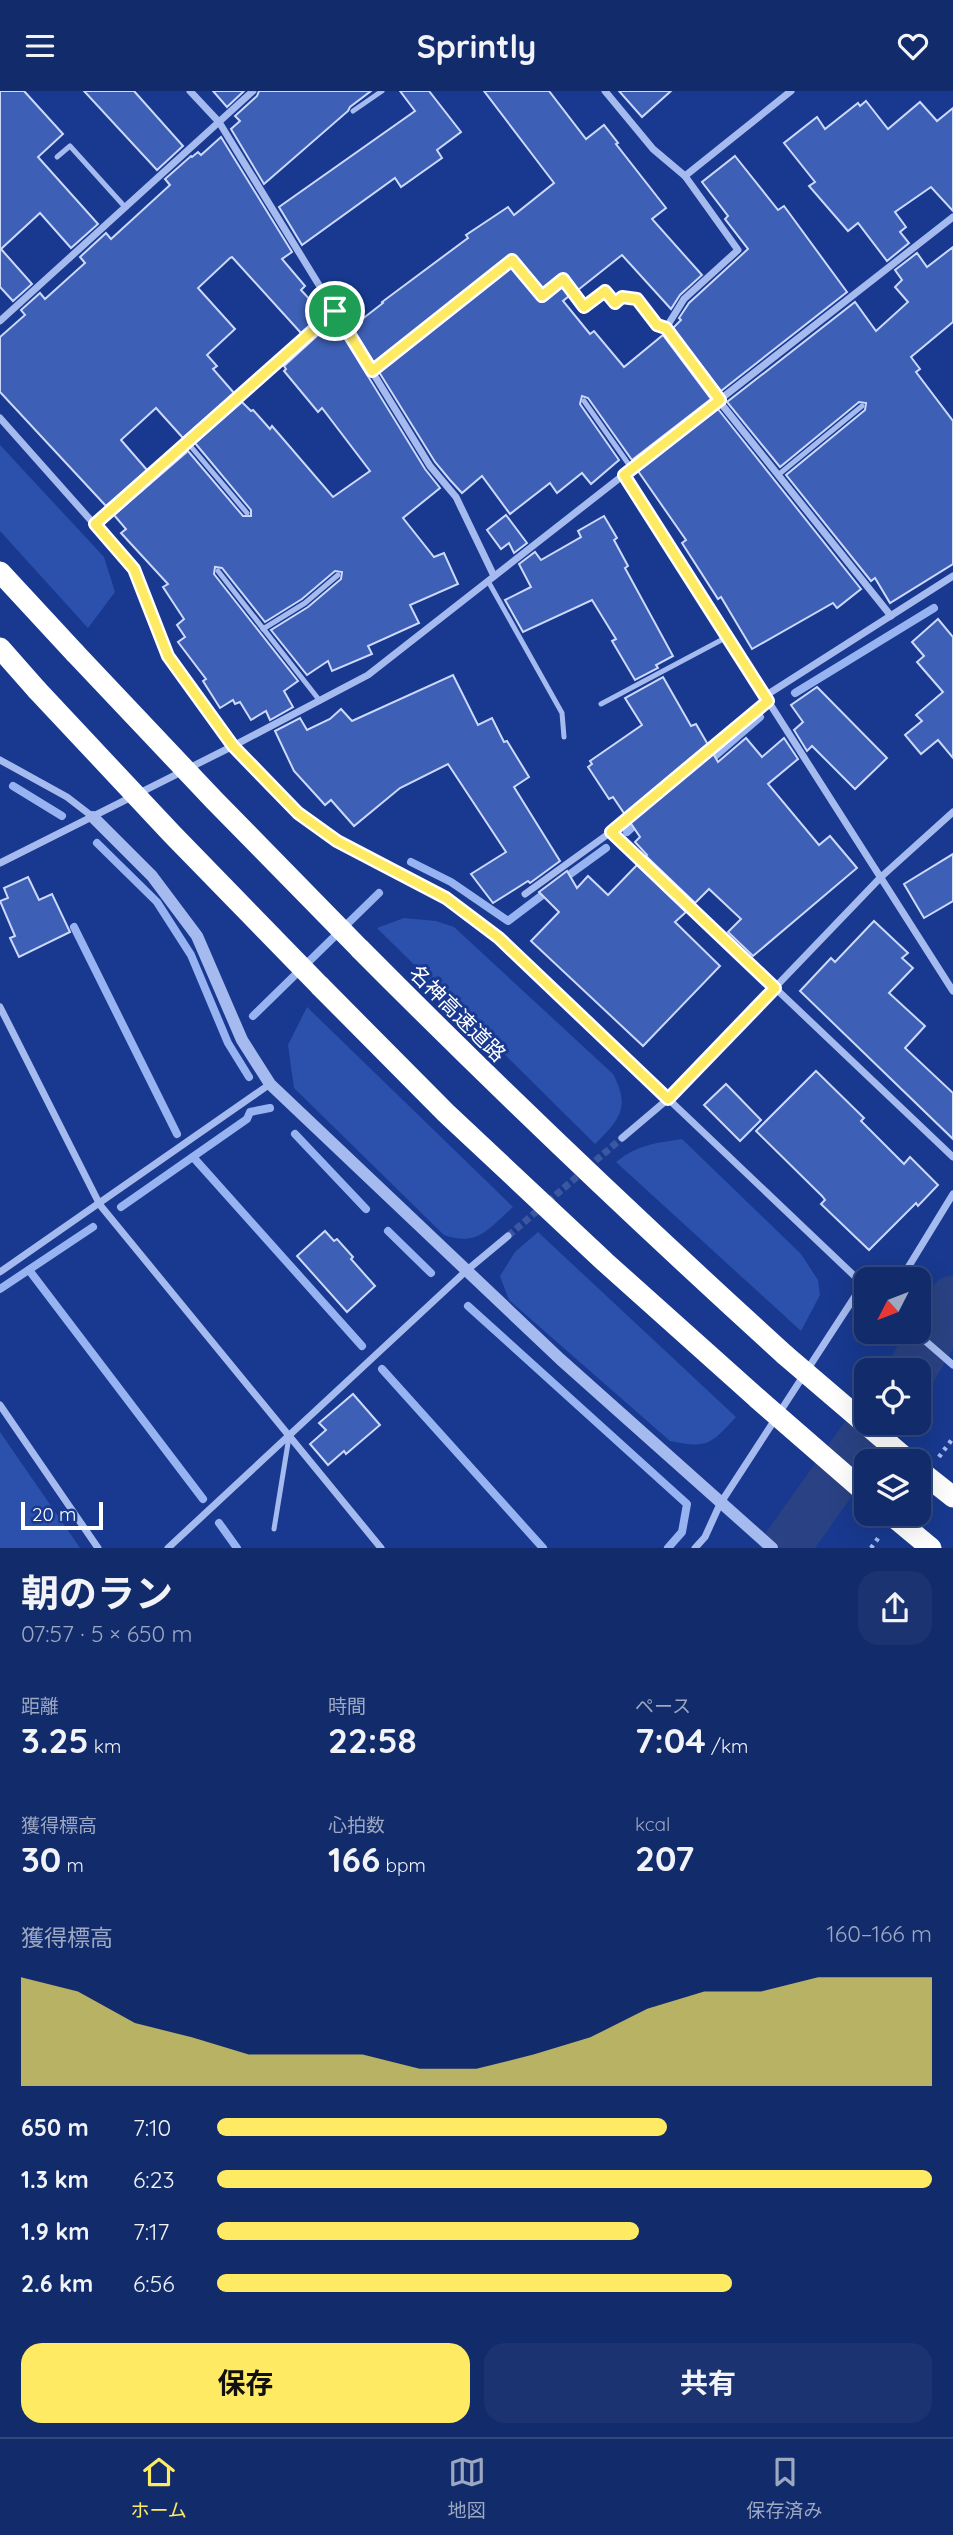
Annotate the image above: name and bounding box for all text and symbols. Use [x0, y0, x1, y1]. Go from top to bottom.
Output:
text: Sprintly [417, 26, 536, 66]
icon: menu [21, 27, 59, 65]
icon: heart [894, 27, 932, 65]
pin [305, 281, 365, 341]
icon: arrive [316, 292, 354, 330]
street label: 名神高速道路 [404, 959, 512, 1067]
north arrow [854, 1267, 931, 1344]
map controls [854, 1267, 931, 1526]
button: locate [854, 1358, 931, 1435]
button: layers [854, 1449, 931, 1526]
scale bar [21, 1499, 103, 1531]
text: 20 m [32, 1502, 76, 1526]
text: 朝のラン [21, 1569, 173, 1617]
button: share [858, 1571, 932, 1645]
text: 07:57 · 5 × 650 m [21, 1619, 193, 1648]
text: 距離 [21, 1694, 59, 1718]
text: 時間 [328, 1694, 366, 1718]
text: ペース [635, 1694, 691, 1718]
text: 3.25 [21, 1718, 89, 1762]
text: 22:58 [328, 1718, 417, 1762]
text: 7:04 [635, 1718, 706, 1762]
text: km [89, 1734, 121, 1758]
text: /km [706, 1734, 748, 1758]
text: kcal [635, 1812, 670, 1836]
text: 獲得標高 [21, 1813, 97, 1837]
text: 心拍数 [328, 1813, 385, 1837]
text: 207 [635, 1836, 694, 1880]
text: 30 [21, 1837, 61, 1881]
text: 166 [328, 1837, 380, 1881]
text: m [61, 1853, 84, 1877]
text: bpm [380, 1853, 426, 1877]
text: 160–166 m [826, 1919, 932, 1948]
text: 獲得標高 [21, 1923, 113, 1952]
text: 650 m [21, 2113, 89, 2142]
text: 7:10 [133, 2113, 171, 2142]
text: 1.3 km [21, 2165, 89, 2194]
text: 6:23 [133, 2165, 174, 2194]
text: 1.9 km [21, 2217, 89, 2246]
text: 7:17 [133, 2217, 169, 2246]
text: 2.6 km [21, 2269, 93, 2298]
text: 6:56 [133, 2269, 175, 2298]
button: 保存 [21, 2343, 470, 2423]
button: 共有 [484, 2343, 932, 2423]
tab: ホーム [130, 2453, 187, 2522]
tab: 地図 [448, 2453, 486, 2522]
tab: 保存済み [747, 2453, 823, 2522]

